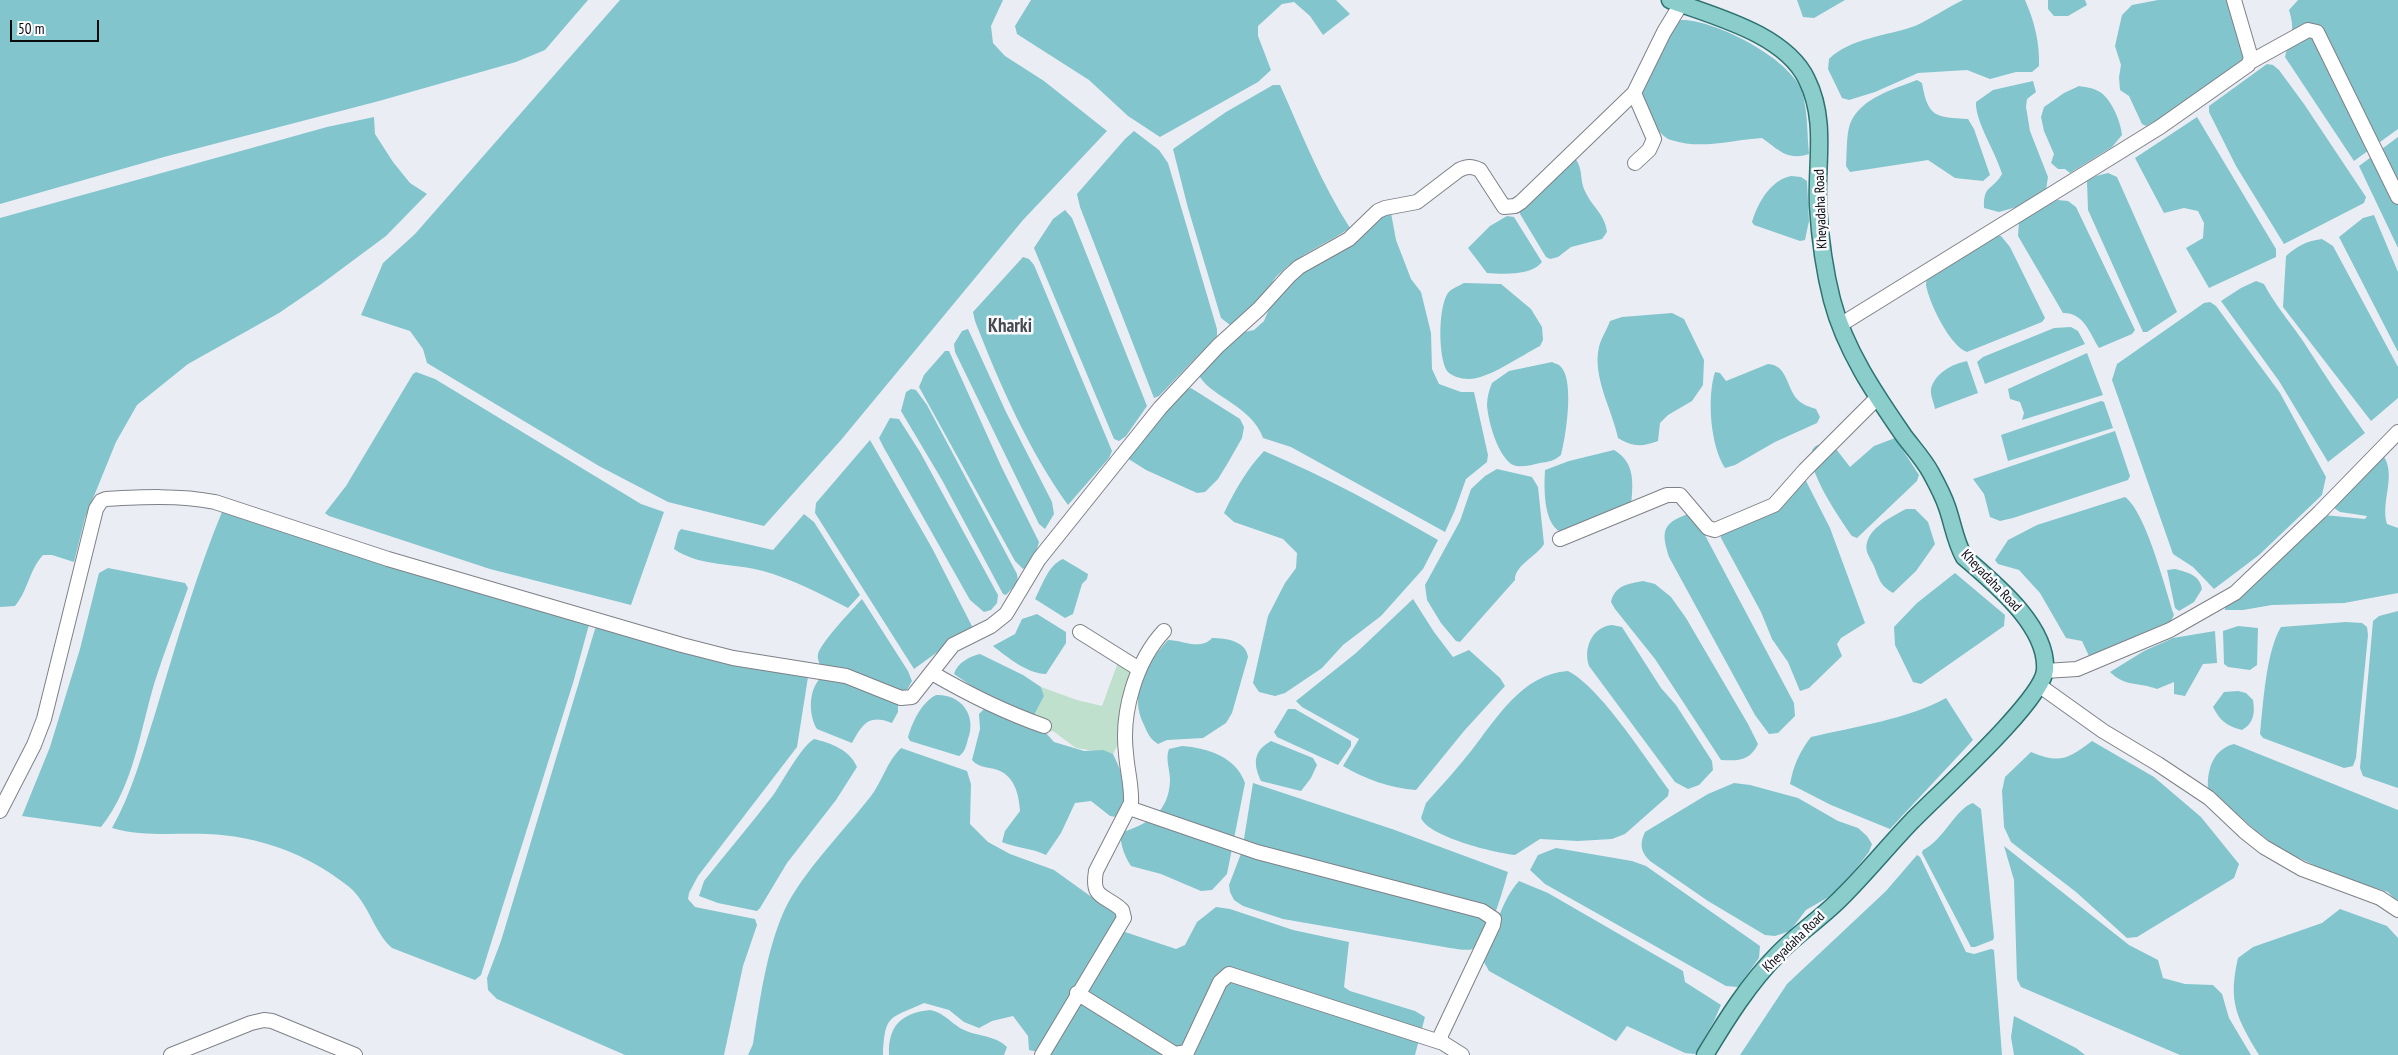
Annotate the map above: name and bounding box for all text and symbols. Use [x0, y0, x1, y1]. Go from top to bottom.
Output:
scale bar [12, 10, 101, 42]
text: 50 m [18, 19, 44, 38]
street label: Kheyadaha Road [1811, 169, 1831, 249]
district label: Kharki [988, 316, 1032, 338]
street label: Kheyadaha Road [1957, 546, 2025, 616]
street label: Kheyadaha Road [1759, 908, 1829, 976]

